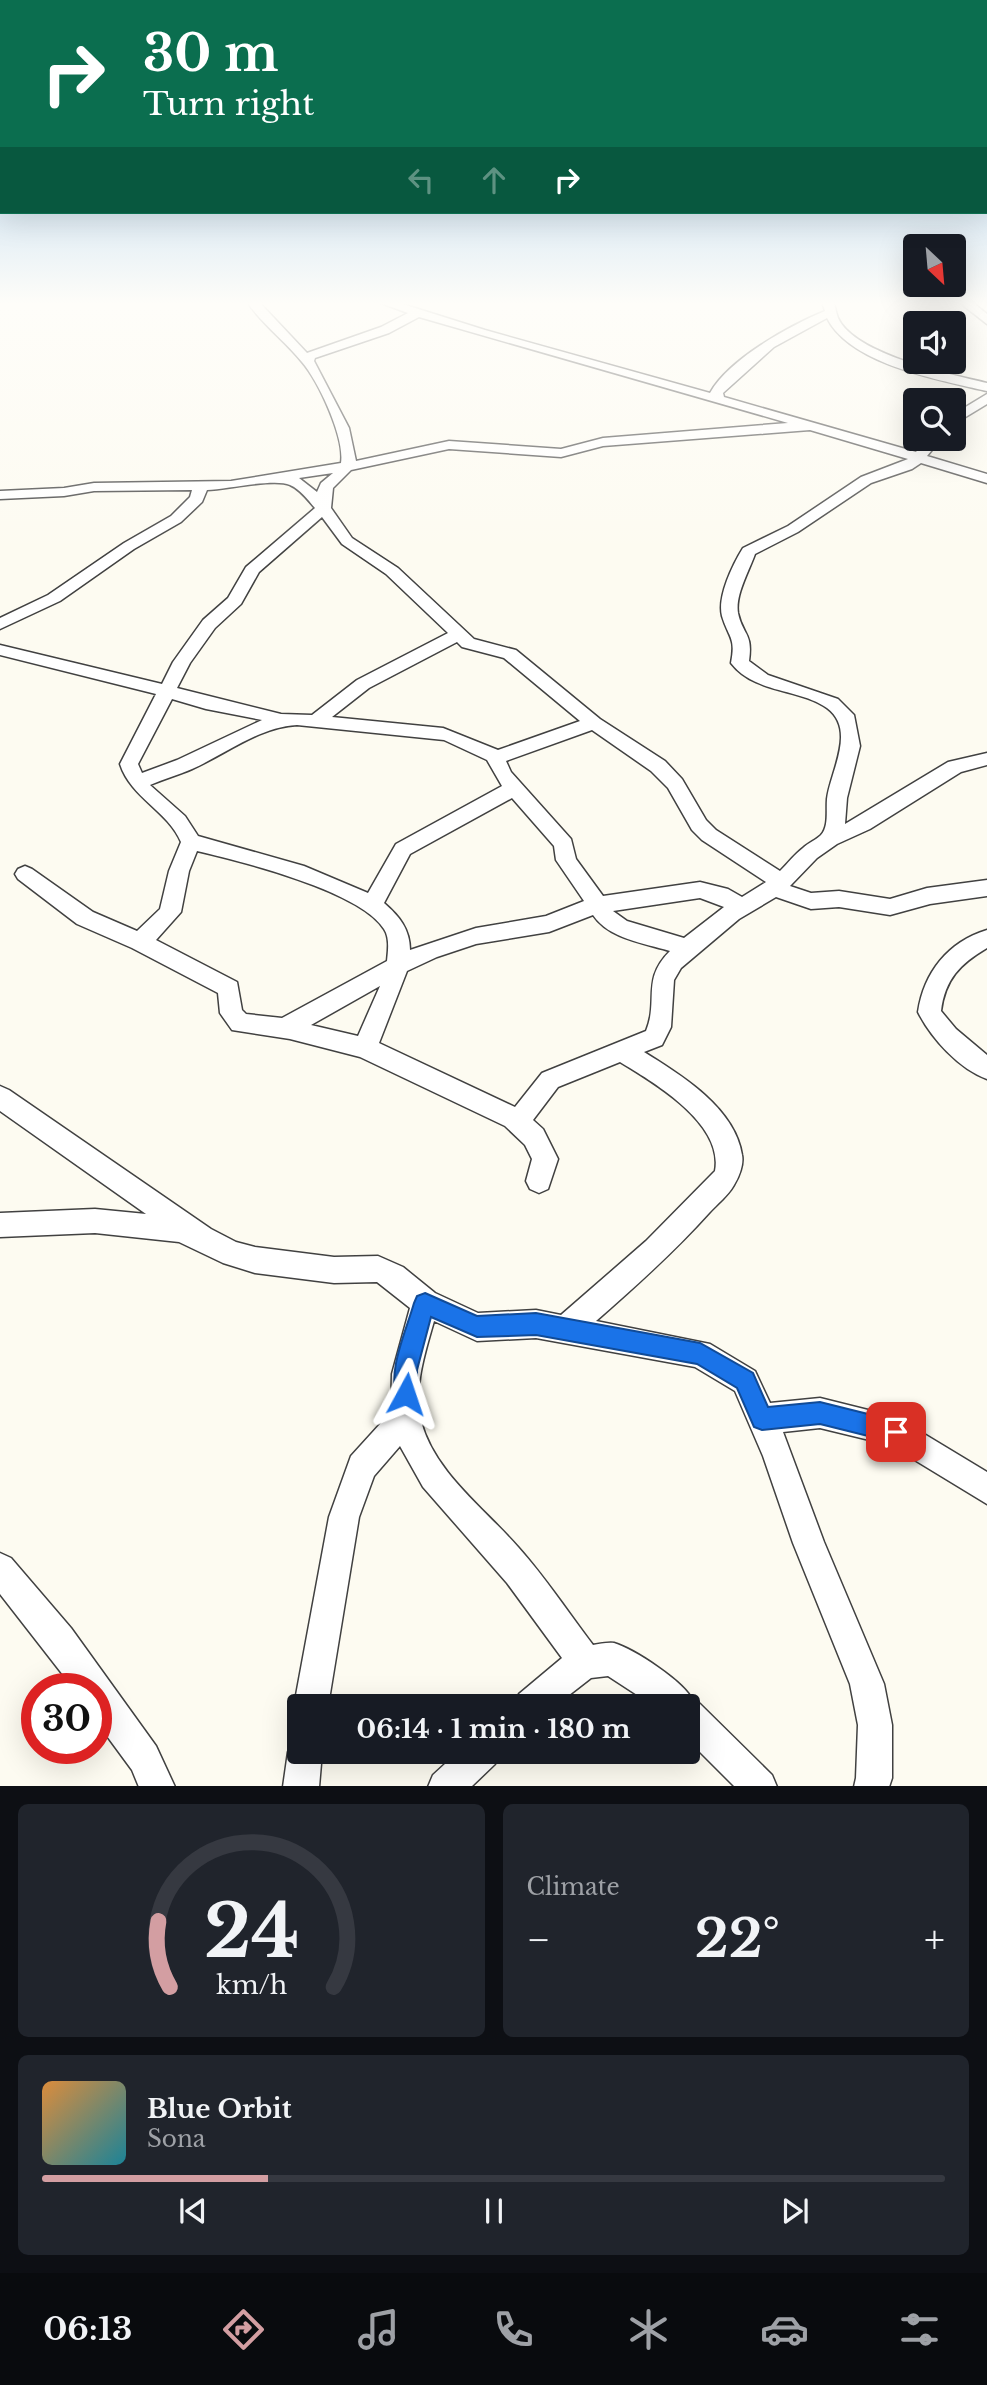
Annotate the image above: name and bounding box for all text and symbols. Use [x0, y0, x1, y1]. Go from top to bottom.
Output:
text: 30 m [143, 23, 278, 84]
icon: right [28, 28, 119, 119]
text: Turn right [143, 84, 314, 124]
icon: left [402, 161, 440, 199]
icon: ahead [475, 161, 513, 199]
icon: right [548, 161, 586, 199]
north arrow [903, 234, 966, 298]
map controls [903, 234, 966, 451]
button: sound [903, 311, 966, 374]
button: search [903, 388, 966, 451]
position arrow [369, 1357, 443, 1431]
pin [866, 1402, 926, 1462]
icon: arrive [877, 1413, 915, 1451]
speed limit sign: 30 [21, 1673, 112, 1764]
text: 06:14 · 1 min · 180 m [357, 1713, 630, 1745]
text: Climate [527, 1873, 620, 1901]
text: 24 [203, 1886, 299, 1977]
text: 22° [695, 1907, 780, 1971]
text: − [527, 1916, 551, 1963]
text: + [924, 1916, 945, 1963]
text: km/h [216, 1969, 287, 2000]
text: Blue Orbit [147, 2093, 292, 2125]
text: Sona [147, 2125, 205, 2153]
icon: previous [174, 2192, 212, 2230]
icon: pause [475, 2192, 513, 2230]
icon: next [776, 2192, 814, 2230]
icon: directions [219, 2305, 268, 2354]
icon: music [354, 2305, 403, 2354]
icon: phone [489, 2305, 538, 2354]
icon: climate [624, 2305, 673, 2354]
icon: car [760, 2305, 809, 2354]
icon: filters [895, 2305, 944, 2354]
text: 06:13 [43, 2309, 132, 2349]

